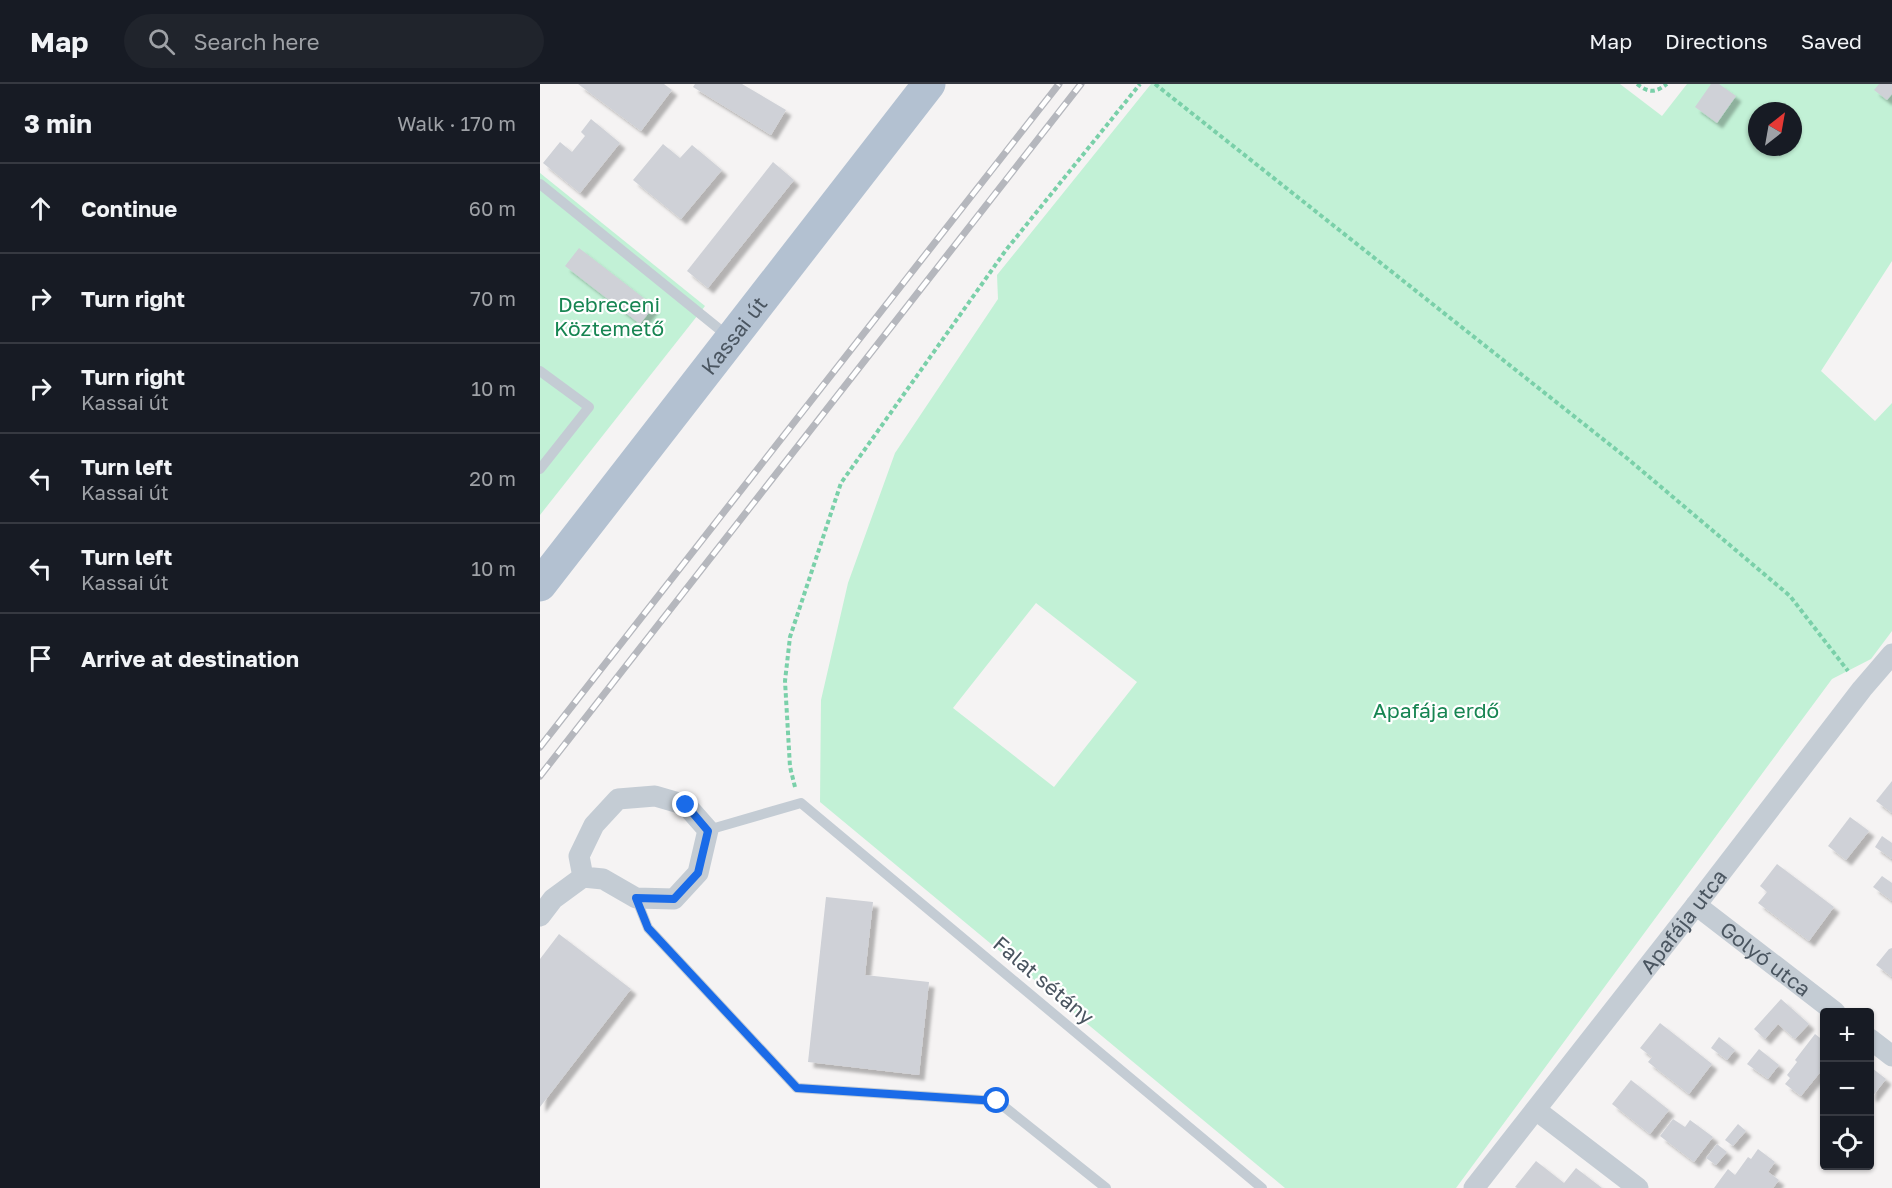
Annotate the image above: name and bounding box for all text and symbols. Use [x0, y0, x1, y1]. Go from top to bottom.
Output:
search box [124, 14, 544, 68]
text: Map [30, 25, 88, 58]
icon: search [145, 25, 178, 58]
text: Search here [193, 28, 319, 55]
text: Map [1589, 28, 1632, 54]
text: Directions [1665, 28, 1768, 54]
text: Saved [1801, 28, 1862, 54]
north arrow [1748, 102, 1802, 156]
text: 3 min [24, 108, 92, 139]
text: Walk · 170 m [397, 111, 516, 135]
icon: ahead [24, 192, 57, 225]
text: Continue [81, 195, 177, 222]
text: 60 m [469, 196, 516, 220]
icon: right [24, 282, 57, 315]
text: Turn right [81, 285, 185, 312]
text: 70 m [470, 286, 516, 310]
park label: Debreceni Köztemető [554, 291, 664, 341]
street label: Kassai út [695, 291, 772, 380]
text: Turn right [81, 363, 185, 390]
icon: right [24, 372, 57, 405]
text: 10 m [471, 376, 516, 400]
text: Kassai út [81, 390, 169, 414]
text: Turn left [81, 453, 172, 480]
icon: left [24, 462, 57, 495]
text: 20 m [469, 466, 516, 490]
text: Kassai út [81, 480, 169, 504]
text: Turn left [81, 543, 172, 570]
icon: left [24, 552, 57, 585]
text: 10 m [471, 556, 516, 580]
text: Kassai út [81, 570, 169, 594]
icon: arrive [24, 642, 57, 675]
text: Arrive at destination [81, 645, 299, 672]
park label: Apafája erdő [1373, 697, 1500, 723]
route end [672, 791, 698, 817]
street label: Apafája utca [1634, 864, 1732, 979]
street label: Golyó utca [1715, 916, 1816, 1002]
street label: Falat sétány [988, 930, 1100, 1030]
map controls [1820, 1008, 1874, 1170]
button: + [1820, 1008, 1874, 1062]
button: − [1820, 1062, 1874, 1116]
route start [983, 1087, 1009, 1113]
button: locate [1820, 1116, 1874, 1170]

